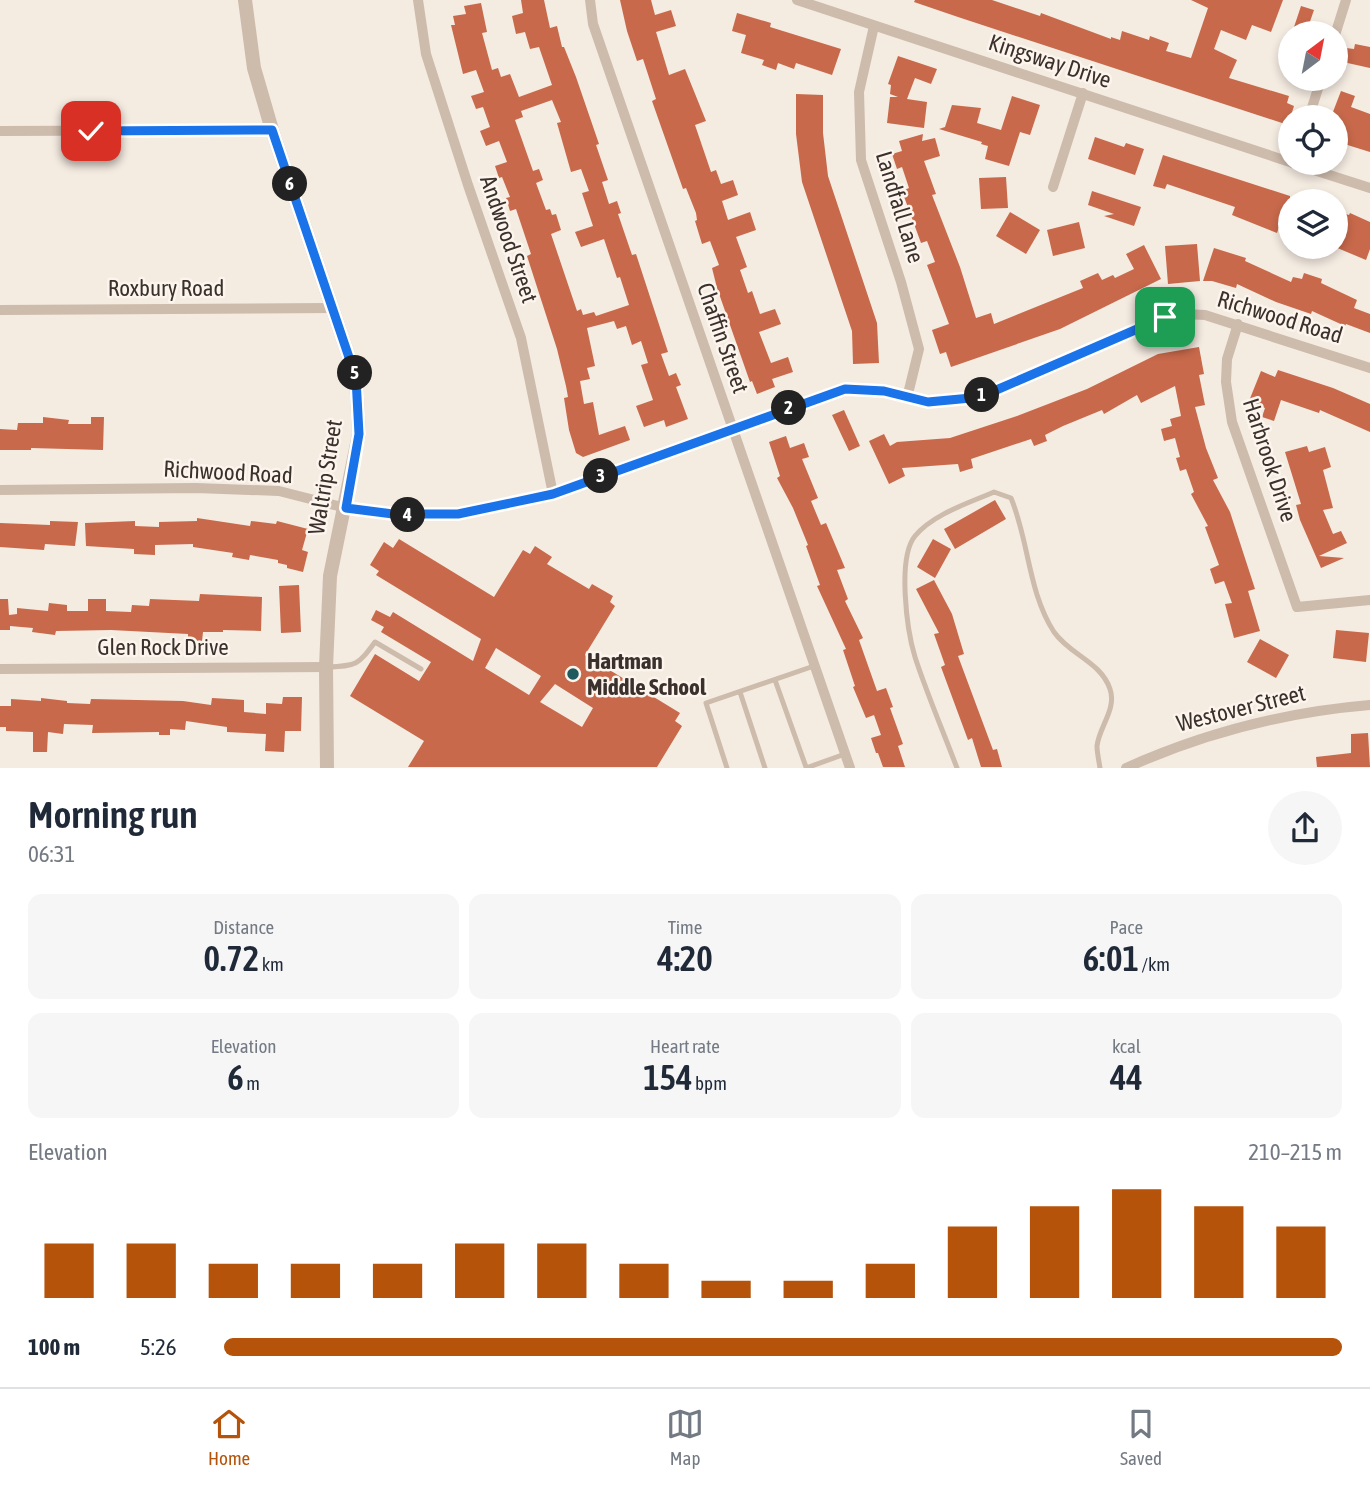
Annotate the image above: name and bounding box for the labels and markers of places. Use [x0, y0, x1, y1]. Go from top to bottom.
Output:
pin [61, 101, 121, 161]
pin: 6 [272, 166, 308, 202]
pin [1135, 287, 1195, 347]
pin: 5 [338, 356, 372, 390]
pin: 1 [964, 378, 1000, 412]
pin: 2 [772, 390, 806, 426]
pin: 3 [584, 458, 618, 494]
pin: 4 [390, 498, 426, 532]
place label: Hartman Middle School [587, 648, 707, 700]
marker: Hartman Middle School [565, 666, 581, 682]

